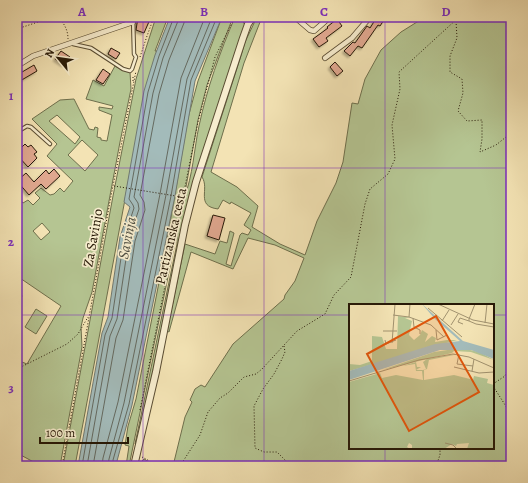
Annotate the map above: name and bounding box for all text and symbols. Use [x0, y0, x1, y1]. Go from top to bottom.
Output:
text: A [77, 3, 87, 20]
text: B [200, 3, 208, 20]
text: C [320, 3, 328, 20]
text: D [441, 3, 451, 20]
north arrow [38, 38, 78, 78]
text: N [41, 46, 58, 61]
text: 1 [9, 87, 14, 104]
street label: Partizanska cesta [151, 185, 191, 286]
street label: Za Savinjo [79, 207, 107, 269]
water label: Savinja [113, 215, 141, 261]
text: 2 [8, 233, 15, 250]
inset map [349, 304, 494, 449]
text: 3 [8, 379, 14, 396]
scale bar [40, 419, 128, 445]
text: 100 m [46, 425, 75, 441]

